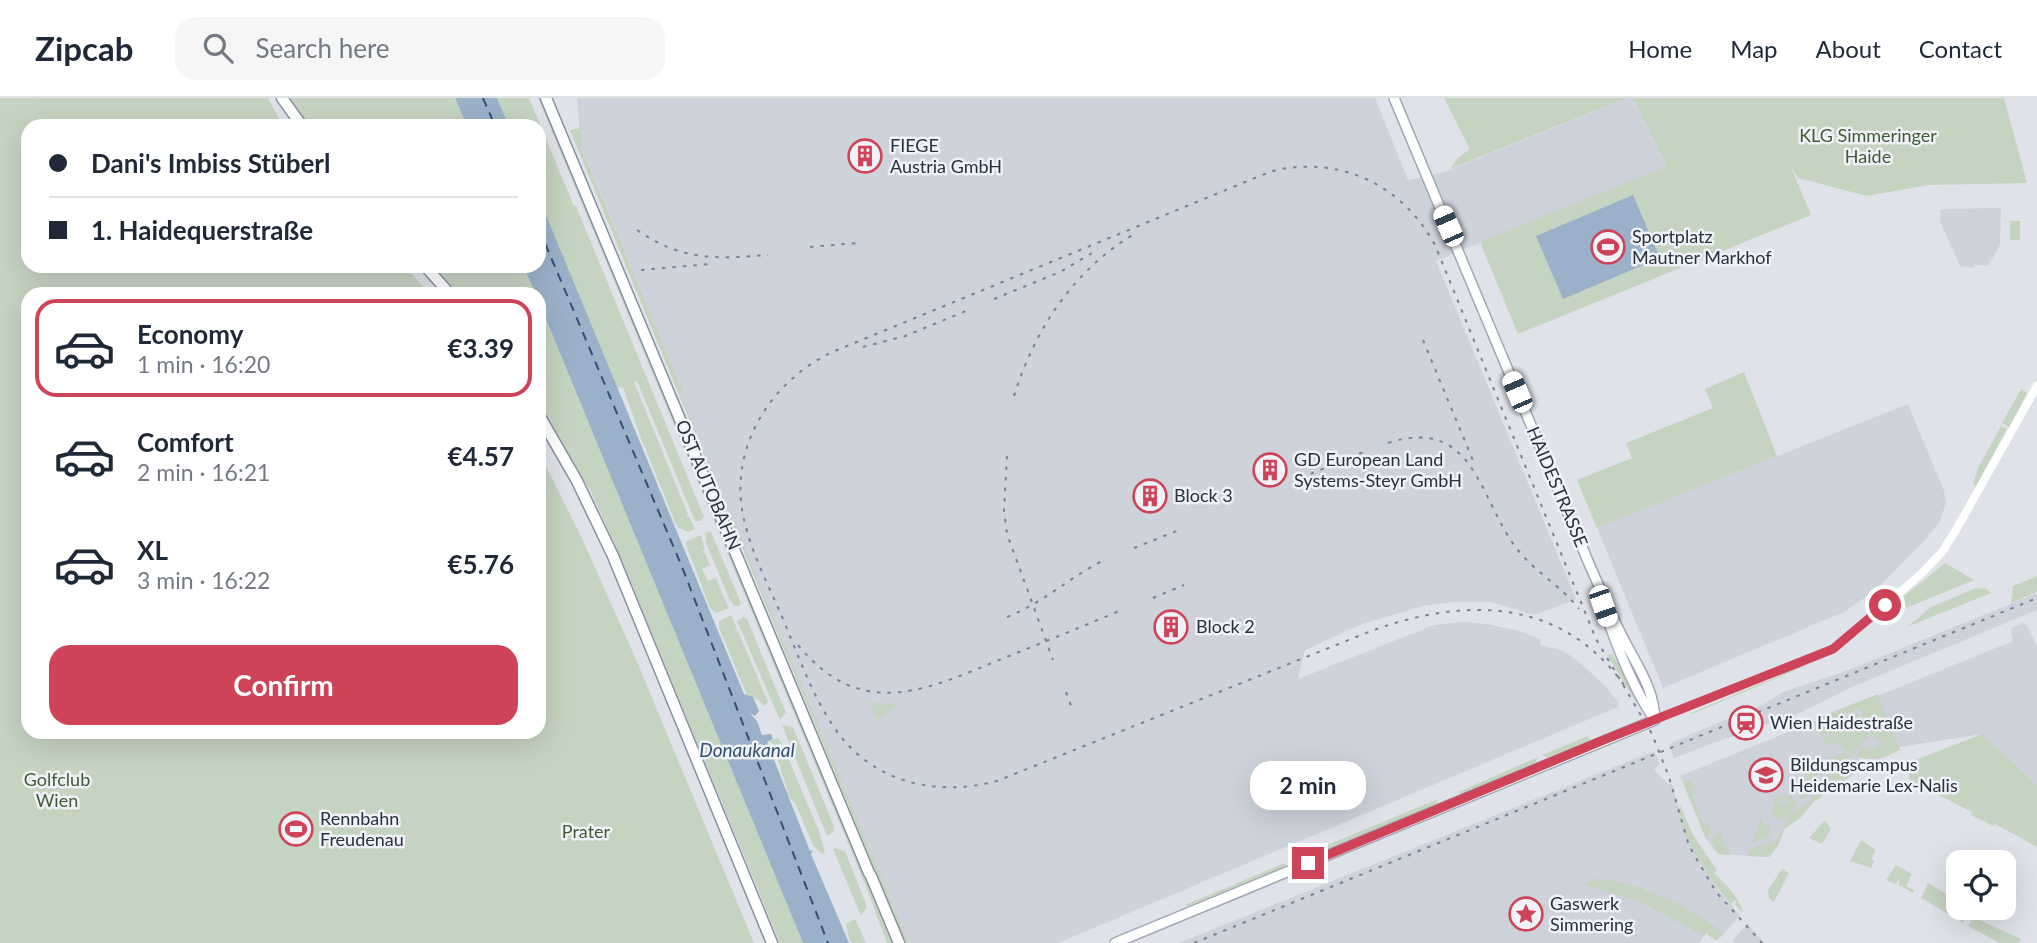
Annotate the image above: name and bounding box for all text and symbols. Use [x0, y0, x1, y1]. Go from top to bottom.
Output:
search box [175, 17, 665, 80]
text: Zipcab [35, 28, 133, 68]
icon: search [199, 29, 237, 67]
text: Search here [255, 32, 390, 64]
text: Home [1628, 34, 1692, 63]
text: Map [1730, 34, 1778, 63]
text: About [1816, 34, 1881, 63]
text: Contact [1919, 34, 2002, 63]
park label: KLG Simmeringer Haide [1799, 124, 1937, 167]
place label: FIEGE Austria GmbH [890, 134, 1002, 177]
building icon: FIEGE Austria GmbH [846, 137, 884, 175]
text: Dani's Imbiss Stüberl [91, 147, 330, 179]
car [1430, 203, 1467, 249]
text: 1. Haidequerstraße [91, 214, 313, 246]
place label: Sportplatz Mautner Markhof [1632, 225, 1772, 268]
sports icon: Sportplatz Mautner Markhof [1589, 228, 1627, 266]
icon: car [53, 317, 116, 380]
text: Economy [137, 318, 243, 350]
text: €3.39 [448, 332, 514, 364]
text: 1 min · 16:20 [137, 350, 270, 378]
car [1500, 369, 1535, 415]
street label: OST AUTOBAHN [672, 416, 746, 553]
street label: HAIDESTRASSE [1523, 423, 1593, 550]
icon: car [53, 425, 116, 488]
text: Comfort [137, 426, 234, 458]
text: €4.57 [448, 440, 514, 472]
place label: GD European Land Systems-Steyr GmbH [1294, 448, 1462, 491]
building icon: GD European Land Systems-Steyr GmbH [1251, 451, 1289, 489]
text: 2 min · 16:21 [137, 458, 270, 486]
building icon: Block 3 [1131, 477, 1169, 515]
place label: Block 3 [1174, 484, 1233, 506]
icon: car [53, 533, 116, 596]
text: XL [137, 534, 168, 566]
text: €5.76 [448, 548, 514, 580]
text: 3 min · 16:22 [137, 566, 270, 594]
car [1587, 583, 1620, 629]
route start [1869, 589, 1901, 621]
building icon: Block 2 [1152, 608, 1190, 646]
place label: Block 2 [1196, 615, 1255, 637]
button: Confirm [49, 645, 518, 725]
station icon: Wien Haidestraße [1727, 704, 1765, 742]
place label: Wien Haidestraße [1770, 711, 1913, 733]
water label: Donaukanal [699, 738, 795, 761]
place label: Bildungscampus Heidemarie Lex-Nalis [1790, 753, 1958, 796]
school or university icon: Bildungscampus Heidemarie Lex-Nalis [1747, 756, 1785, 794]
callout: 2 min [1250, 762, 1366, 810]
park label: Golfclub Wien [24, 768, 90, 811]
text: 2 min [1279, 771, 1337, 799]
place label: Rennbahn Freudenau [320, 807, 404, 850]
sports icon: Rennbahn Freudenau [277, 810, 315, 848]
park label: Prater [562, 820, 611, 842]
route end [1292, 847, 1324, 879]
map controls [1946, 850, 2016, 920]
button: locate [1946, 850, 2016, 920]
place label: Gaswerk Simmering [1550, 892, 1633, 935]
place icon: Gaswerk Simmering [1507, 895, 1545, 933]

